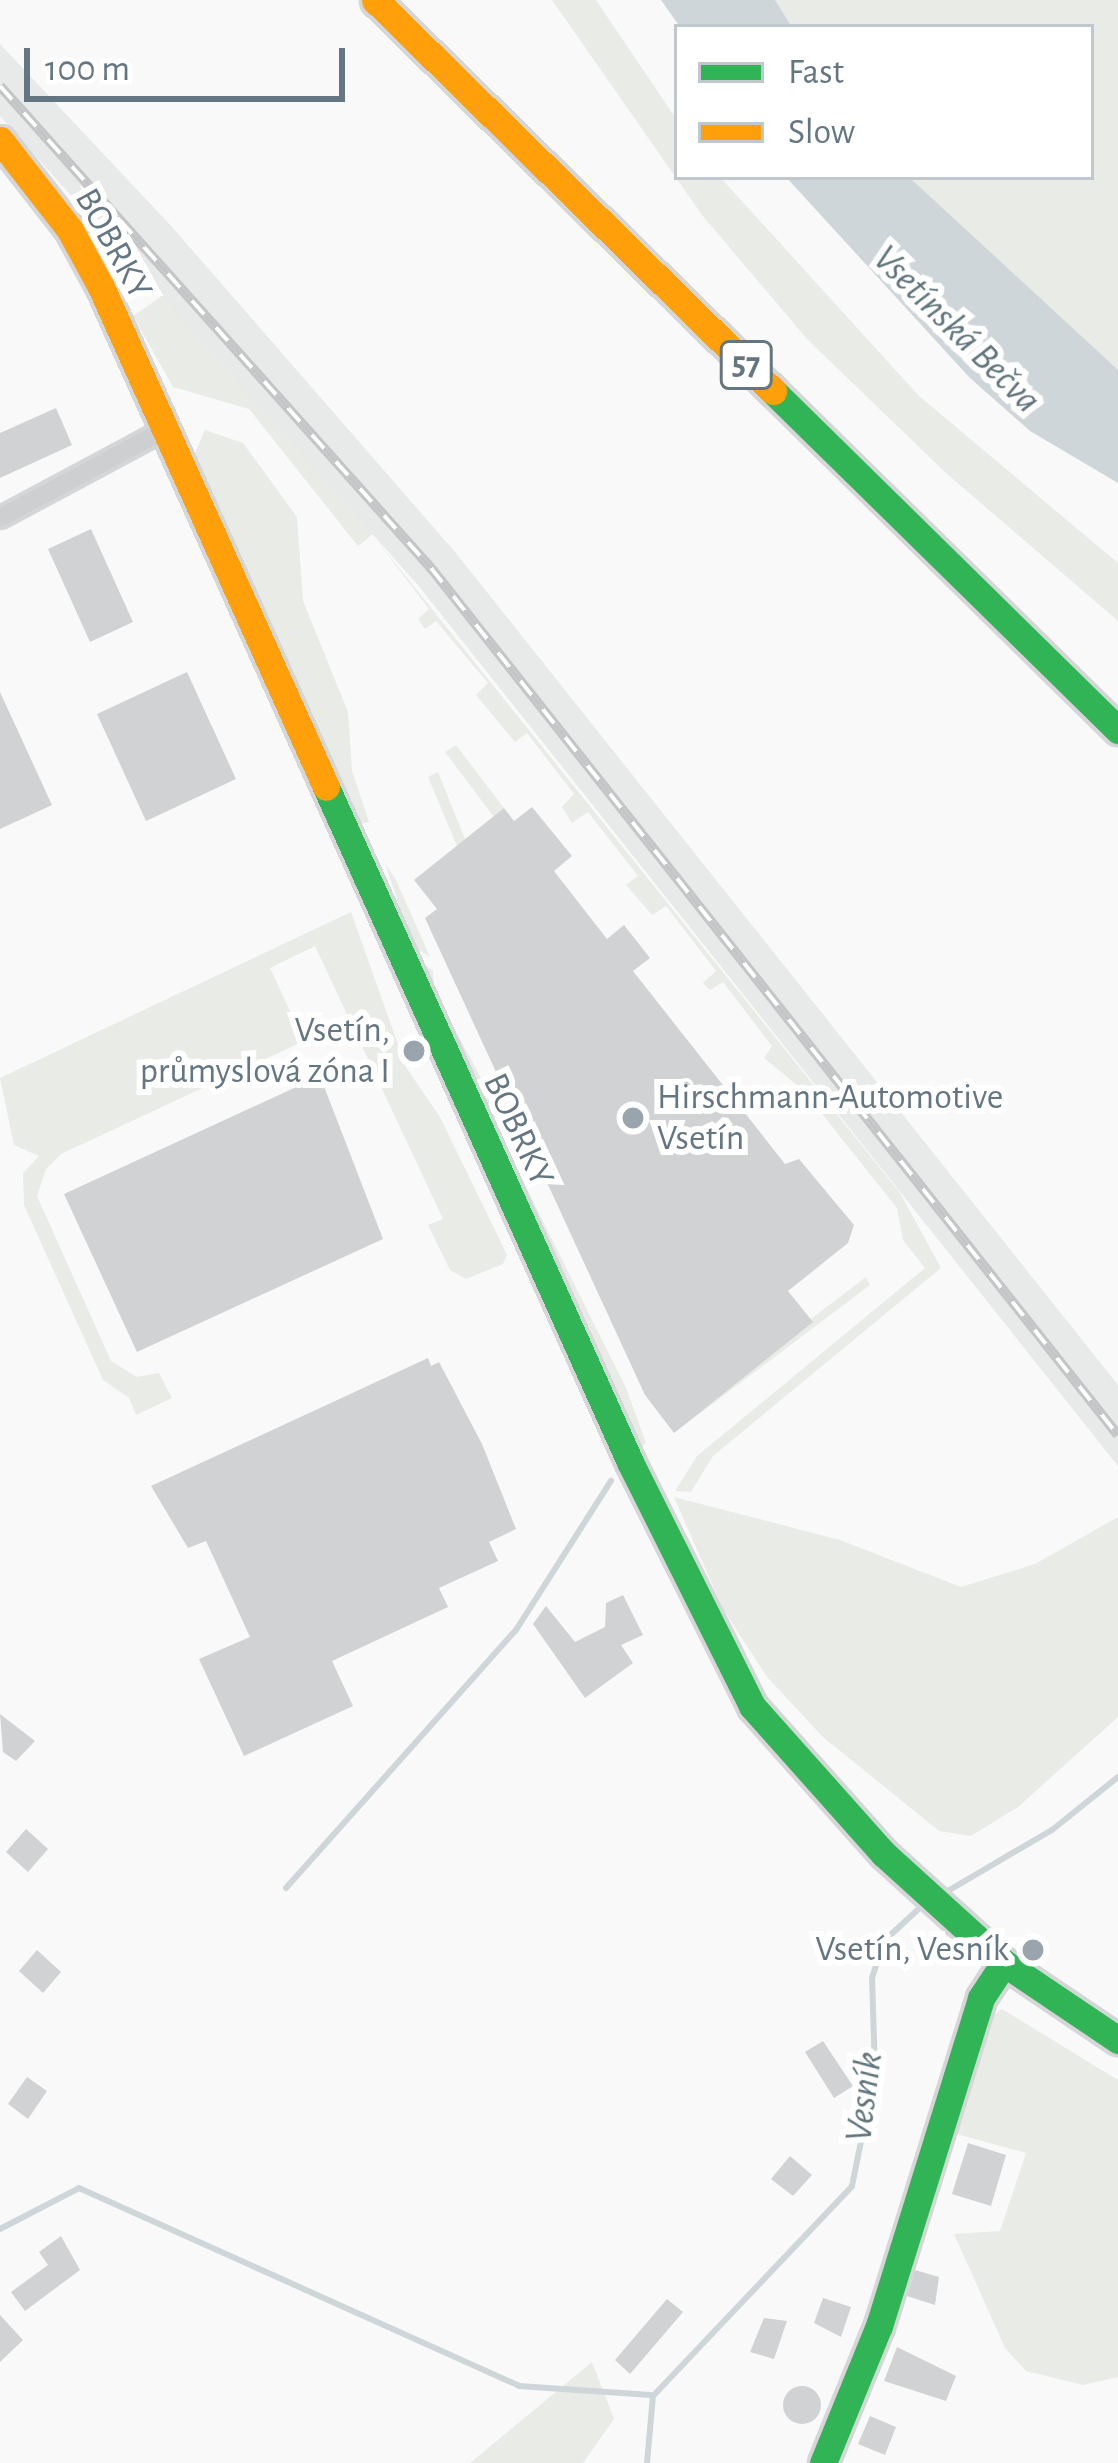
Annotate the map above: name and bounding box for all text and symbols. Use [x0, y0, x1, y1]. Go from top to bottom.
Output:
scale bar [30, 24, 351, 98]
legend [674, 24, 1094, 180]
text: 100 m [45, 51, 130, 87]
text: Fast [788, 54, 844, 90]
text: Slow [788, 114, 855, 150]
street label: BOBRKY [65, 181, 161, 307]
water label: Vsetínská Bečva [862, 236, 1050, 424]
road number: 57 [719, 338, 773, 392]
place label: Vsetín, průmyslová zóna I [140, 1008, 390, 1093]
marker: Vsetín, průmyslová zóna I [401, 1038, 427, 1064]
street label: BOBRKY [473, 1066, 563, 1194]
place label: Hirschmann-Automotive Vsetín [657, 1075, 1003, 1160]
marker: Hirschmann-Automotive Vsetín [620, 1105, 646, 1131]
place label: Vsetín, Vesník [815, 1928, 1009, 1972]
marker: Vsetín, Vesník [1020, 1937, 1046, 1963]
water label: Vesník [836, 2049, 894, 2145]

